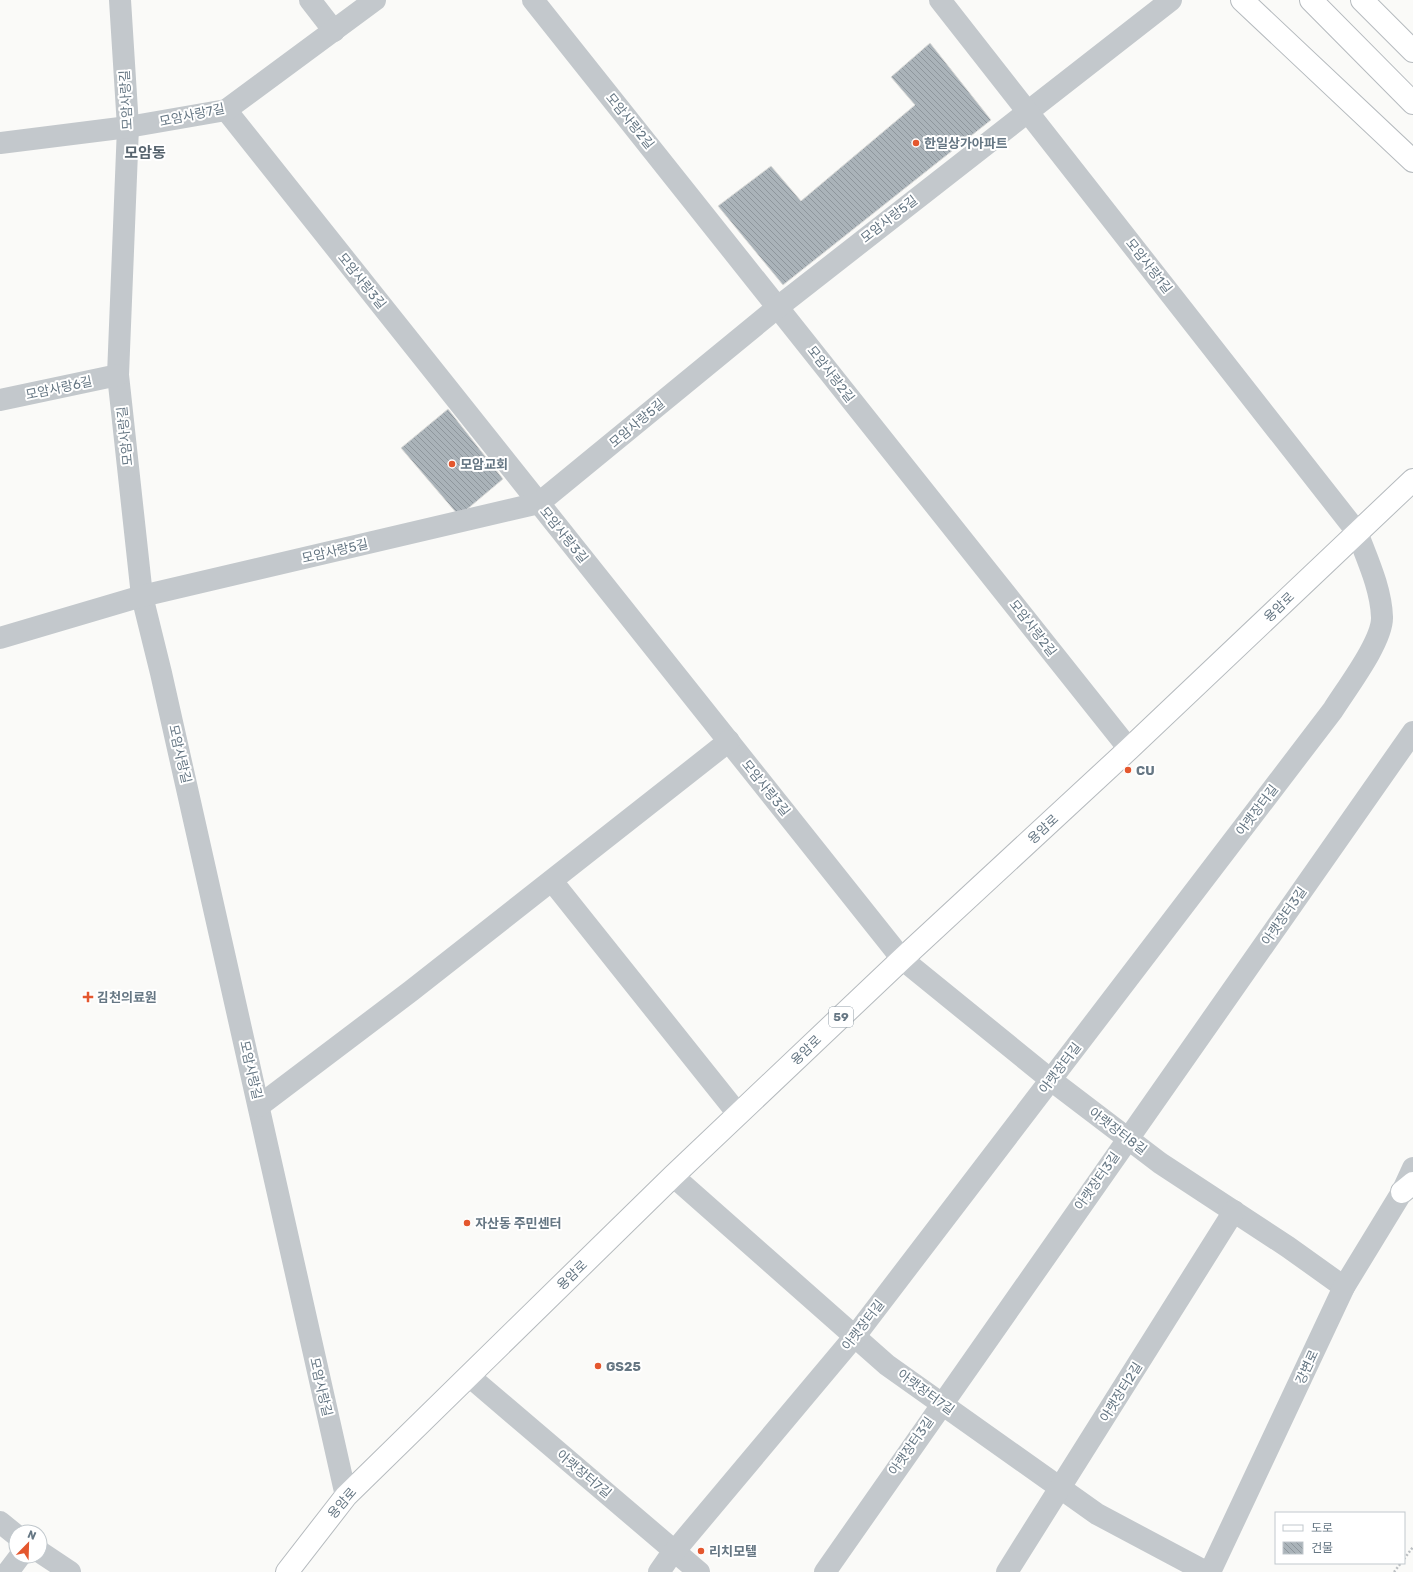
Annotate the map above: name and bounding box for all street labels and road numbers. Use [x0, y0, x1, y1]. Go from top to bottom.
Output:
street label: 모암사랑길 [117, 70, 135, 130]
street label: 모암사랑2길 [603, 90, 657, 152]
street label: 모암사랑7길 [158, 101, 226, 129]
street label: 모암사랑5길 [858, 192, 920, 246]
street label: 모암사랑1길 [1123, 236, 1175, 296]
street label: 모암사랑3길 [335, 250, 389, 312]
street label: 모암사랑2길 [804, 343, 858, 405]
street label: 모암사랑6길 [24, 374, 94, 402]
street label: 모암사랑5길 [606, 396, 668, 450]
street label: 모암사랑길 [114, 405, 136, 467]
street label: 모암사랑3길 [537, 504, 591, 566]
street label: 모암사랑5길 [300, 536, 370, 566]
street label: 용암로 [1261, 589, 1297, 625]
street label: 모암사랑2길 [1006, 597, 1060, 659]
street label: 모암사랑길 [166, 723, 194, 785]
street label: 모암사랑3길 [739, 757, 793, 819]
street label: 아랫장터길 [1233, 782, 1281, 838]
street label: 용암로 [1025, 811, 1061, 847]
street label: 아랫장터3길 [1258, 884, 1310, 948]
road number: 59 [829, 1007, 853, 1027]
street label: 용암로 [788, 1032, 824, 1068]
street label: 모암사랑길 [237, 1039, 265, 1101]
street label: 아랫장터길 [1036, 1040, 1084, 1096]
street label: 아랫장터8길 [1086, 1105, 1150, 1157]
street label: 아랫장터3길 [1071, 1149, 1123, 1213]
street label: 용암로 [554, 1257, 590, 1293]
street label: 아랫장터길 [839, 1297, 887, 1353]
street label: 강변로 [1293, 1348, 1321, 1386]
street label: 모암사랑길 [307, 1356, 335, 1418]
street label: 아랫장터2길 [1097, 1359, 1145, 1425]
street label: 아랫장터7길 [895, 1366, 957, 1418]
street label: 아랫장터3길 [885, 1414, 937, 1478]
street label: 아랫장터7길 [554, 1447, 614, 1501]
street label: 용암로 [325, 1485, 359, 1521]

